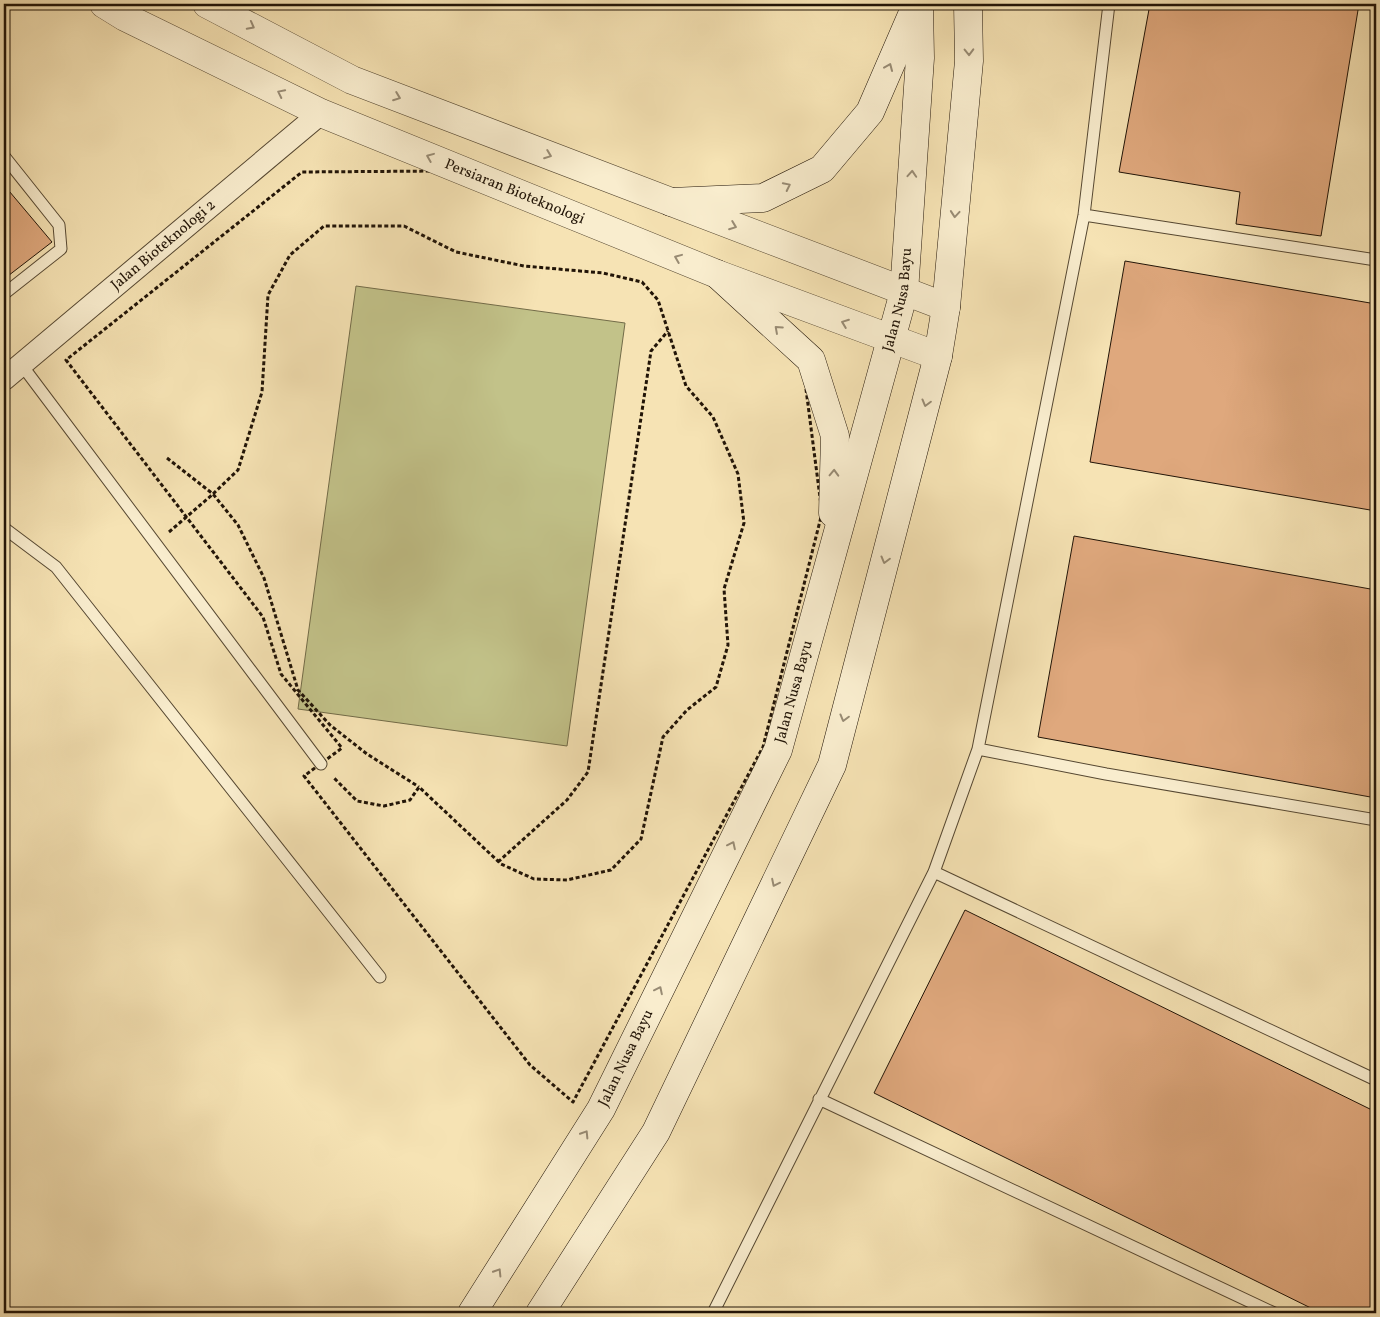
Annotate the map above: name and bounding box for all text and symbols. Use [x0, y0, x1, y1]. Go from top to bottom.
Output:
one-way arrow [245, 20, 254, 30]
one-way arrow [964, 49, 974, 57]
one-way arrow [883, 63, 894, 72]
one-way arrow [277, 89, 286, 99]
one-way arrow [392, 91, 401, 101]
one-way arrow [544, 149, 552, 159]
one-way arrow [426, 153, 435, 163]
street label: Persiaran Bioteknologi [441, 154, 588, 230]
one-way arrow [906, 169, 917, 177]
one-way arrow [782, 182, 791, 192]
street label: Jalan Bioteknologi 2 [106, 195, 220, 296]
one-way arrow [949, 211, 960, 219]
one-way arrow [728, 220, 737, 230]
street label: Jalan Nusa Bayu [878, 247, 917, 354]
one-way arrow [674, 254, 683, 264]
one-way arrow [842, 319, 850, 329]
one-way arrow [774, 326, 783, 335]
one-way arrow [921, 399, 931, 407]
one-way arrow [828, 469, 839, 477]
one-way arrow [880, 556, 891, 565]
street label: Jalan Nusa Bayu [770, 638, 818, 746]
one-way arrow [839, 713, 850, 722]
one-way arrow [725, 841, 735, 850]
one-way arrow [771, 878, 781, 887]
one-way arrow [653, 986, 664, 995]
street label: Jalan Nusa Bayu [593, 1006, 659, 1110]
one-way arrow [578, 1131, 588, 1140]
one-way arrow [492, 1268, 502, 1277]

